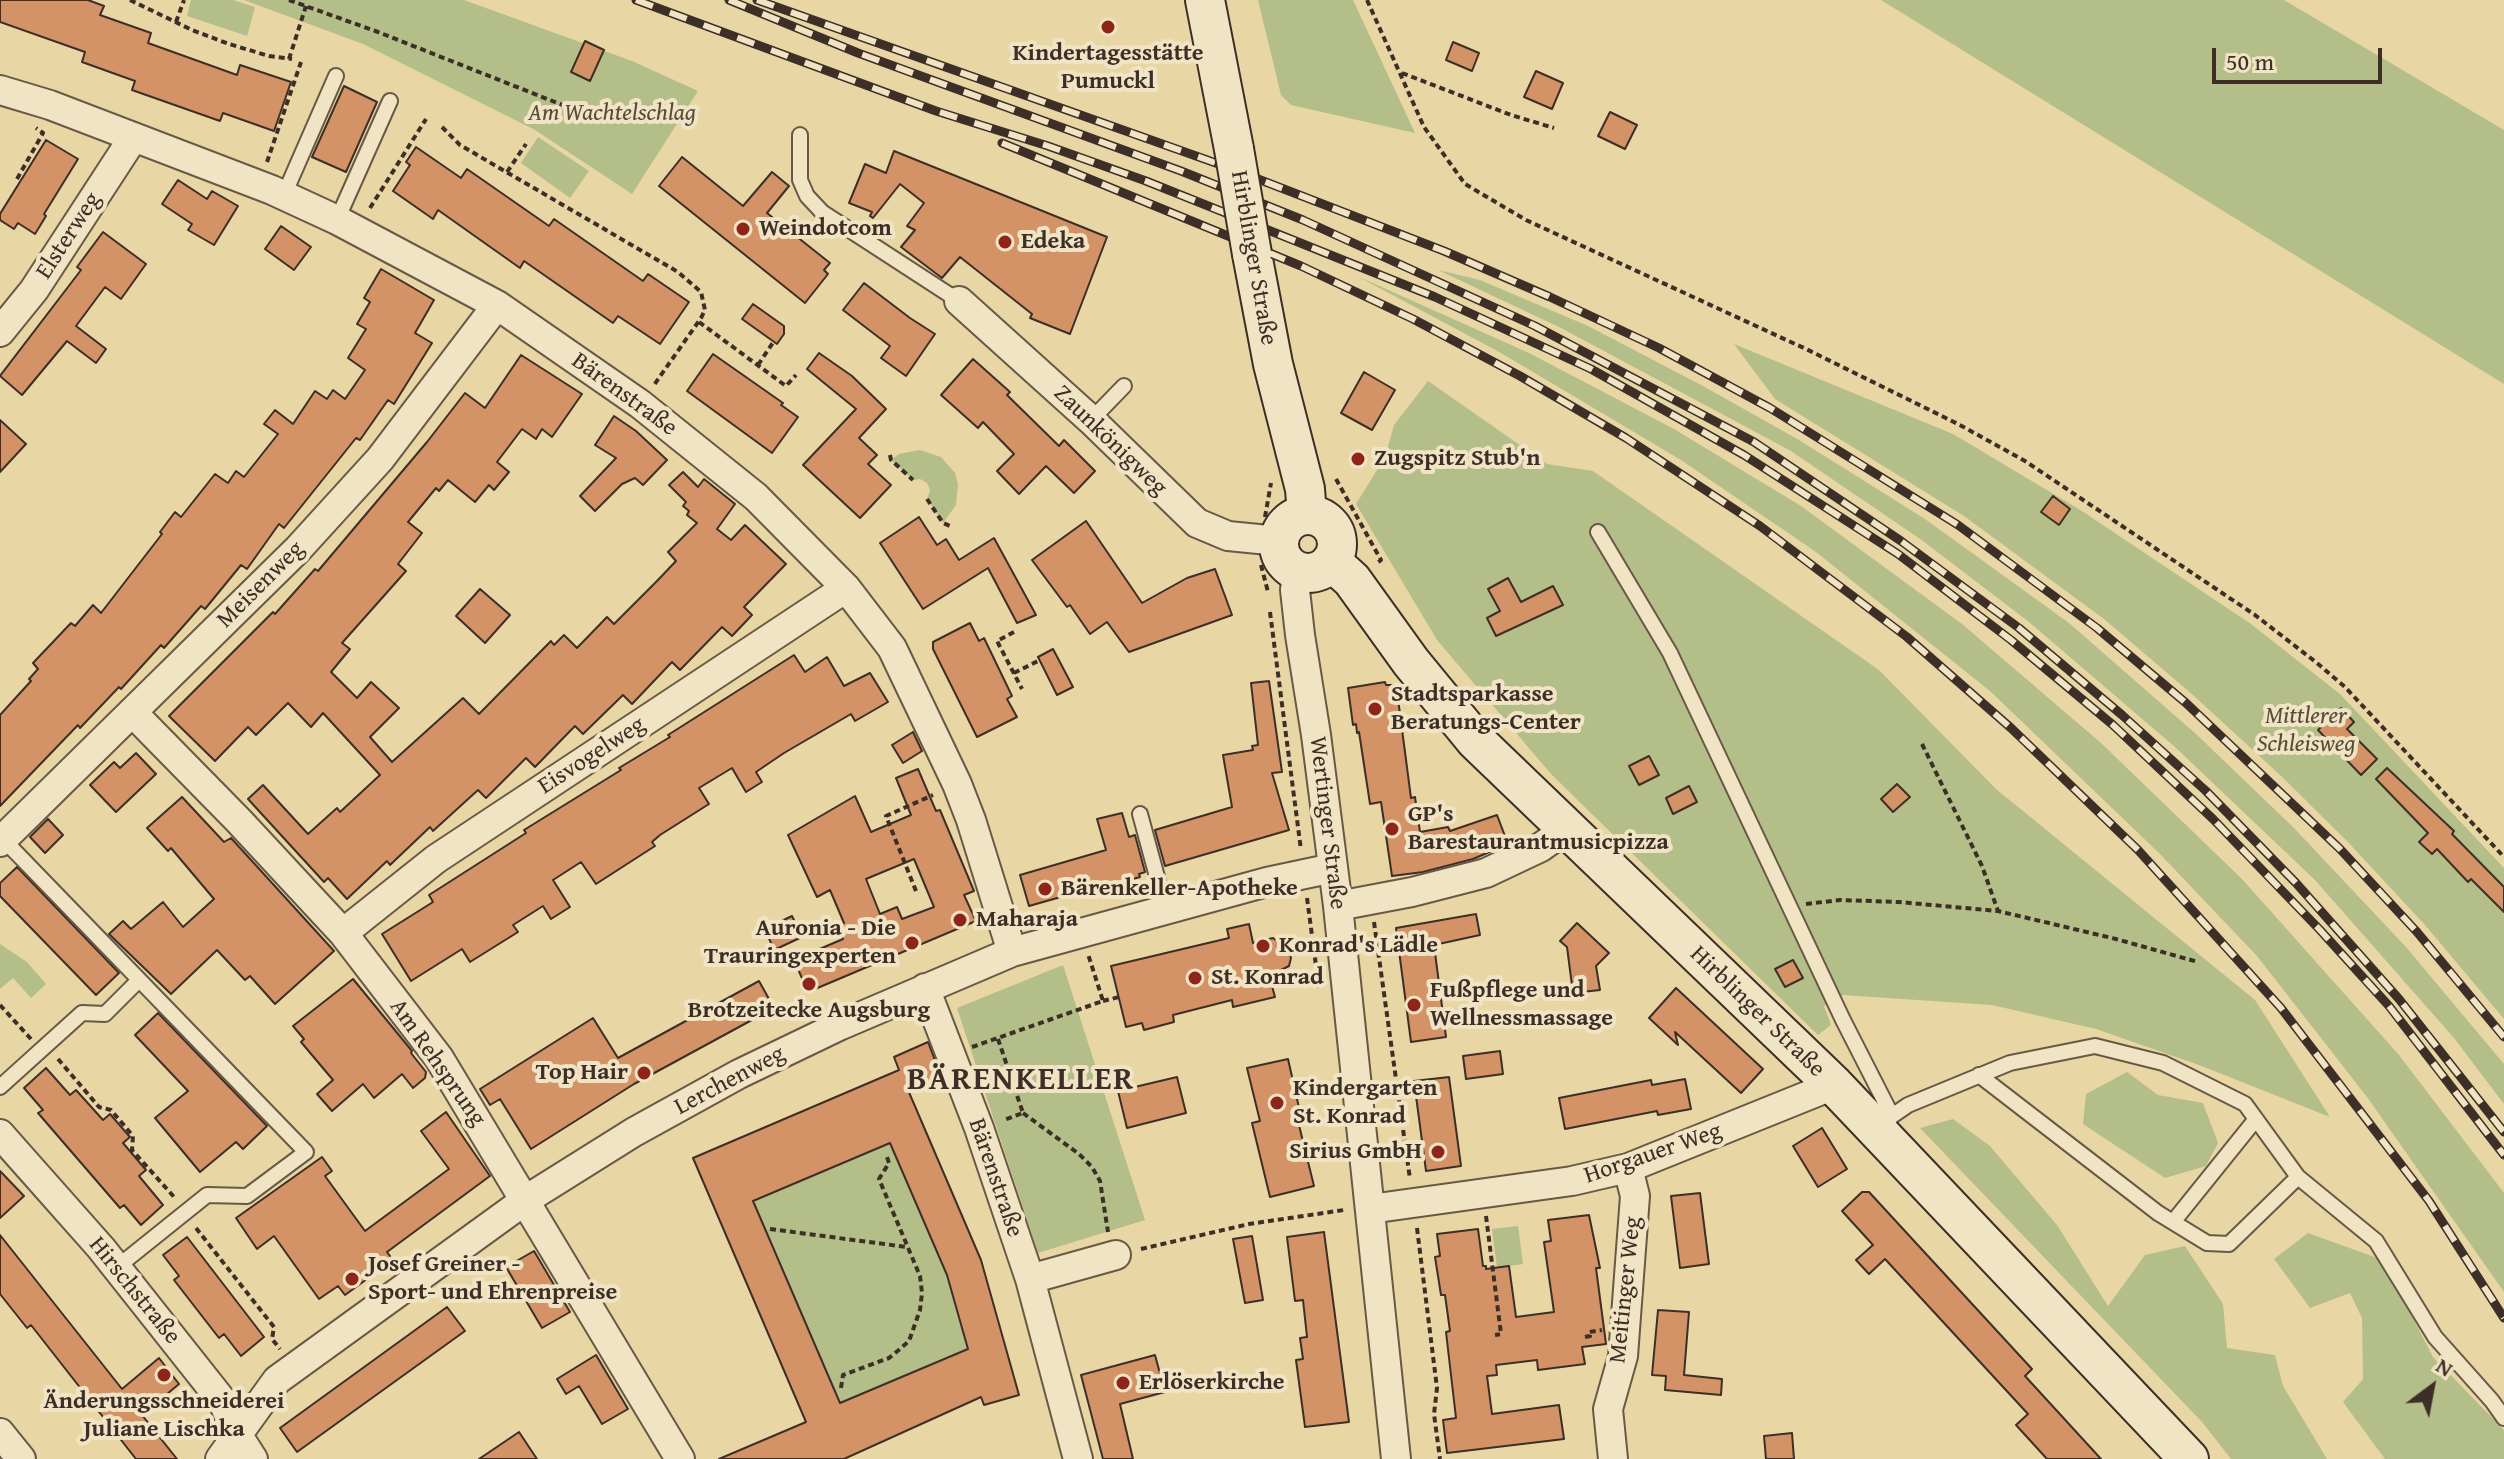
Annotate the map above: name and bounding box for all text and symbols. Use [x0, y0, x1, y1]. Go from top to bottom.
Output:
marker: Kindertagesstätte Pumuckl [1099, 18, 1117, 36]
scale bar [2216, 32, 2386, 82]
place label: Kindertagesstätte Pumuckl [1012, 40, 1204, 96]
text: 50 m [2226, 44, 2274, 79]
park label: Am Wachtelschlag [528, 100, 696, 128]
street label: Hirblinger Straße [1223, 168, 1283, 348]
street label: Elsterweg [30, 187, 108, 285]
place label: Weindotcom [759, 215, 892, 243]
marker: Weindotcom [734, 220, 752, 238]
place label: Edeka [1021, 228, 1085, 256]
marker: Edeka [996, 233, 1014, 251]
street label: Bärenstraße [566, 347, 682, 443]
street label: Zaunkönigweg [1047, 380, 1173, 502]
place label: Zugspitz Stub'n [1374, 445, 1540, 473]
marker: Zugspitz Stub'n [1349, 450, 1367, 468]
street label: Meisenweg [211, 535, 311, 635]
place label: Stadtsparkasse Beratungs-Center [1391, 681, 1581, 737]
marker: Stadtsparkasse Beratungs-Center [1366, 700, 1384, 718]
park label: Mittlerer Schleisweg [2257, 703, 2355, 759]
street label: Eisvogelweg [533, 711, 651, 801]
street label: Wertinger Straße [1302, 735, 1352, 911]
place label: GP's Barestaurantmusicpizza [1408, 801, 1669, 857]
marker: GP's Barestaurantmusicpizza [1383, 820, 1401, 838]
place label: Bärenkeller-Apotheke [1061, 875, 1298, 903]
marker: Bärenkeller-Apotheke [1036, 880, 1054, 898]
place label: Maharaja [976, 906, 1078, 934]
marker: Maharaja [951, 911, 969, 929]
place label: Auronia - Die Trauringexperten [704, 915, 896, 971]
place label: Konrad's Lädle [1279, 932, 1438, 960]
marker: Auronia - Die Trauringexperten [903, 934, 921, 952]
marker: Konrad's Lädle [1254, 937, 1272, 955]
street label: Hirblinger Straße [1683, 940, 1831, 1084]
place label: St. Konrad [1211, 964, 1324, 992]
marker: St. Konrad [1186, 969, 1204, 987]
marker: Brotzeitecke Augsburg [800, 975, 818, 993]
place label: Fußpflege und Wellnessmassage [1430, 977, 1613, 1033]
street label: Am Rehsprung [383, 994, 491, 1132]
marker: Fußpflege und Wellnessmassage [1405, 996, 1423, 1014]
place label: Brotzeitecke Augsburg [688, 997, 930, 1025]
street label: Lerchenweg [670, 1040, 790, 1122]
place label: Top Hair [536, 1059, 628, 1087]
district label: BÄRENKELLER [907, 1062, 1135, 1100]
marker: Top Hair [635, 1064, 653, 1082]
place label: Kindergarten St. Konrad [1293, 1075, 1437, 1131]
marker: Kindergarten St. Konrad [1268, 1094, 1286, 1112]
street label: Bärenstraße [961, 1115, 1029, 1241]
street label: Horgauer Weg [1581, 1117, 1725, 1191]
place label: Sirius GmbH [1289, 1138, 1422, 1166]
marker: Sirius GmbH [1429, 1143, 1447, 1161]
street label: Meitinger Weg [1604, 1215, 1648, 1365]
street label: Hirschstraße [82, 1231, 186, 1351]
place label: Josef Greiner - Sport- und Ehrenpreise [368, 1251, 617, 1307]
marker: Josef Greiner - Sport- und Ehrenpreise [343, 1270, 361, 1288]
north arrow [2392, 1347, 2472, 1427]
text: N [2430, 1349, 2459, 1384]
marker: Änderungsschneiderei Juliane Lischka [155, 1366, 173, 1384]
place label: Erlöserkirche [1139, 1369, 1285, 1397]
marker: Erlöserkirche [1114, 1374, 1132, 1392]
place label: Änderungsschneiderei Juliane Lischka [43, 1388, 285, 1444]

